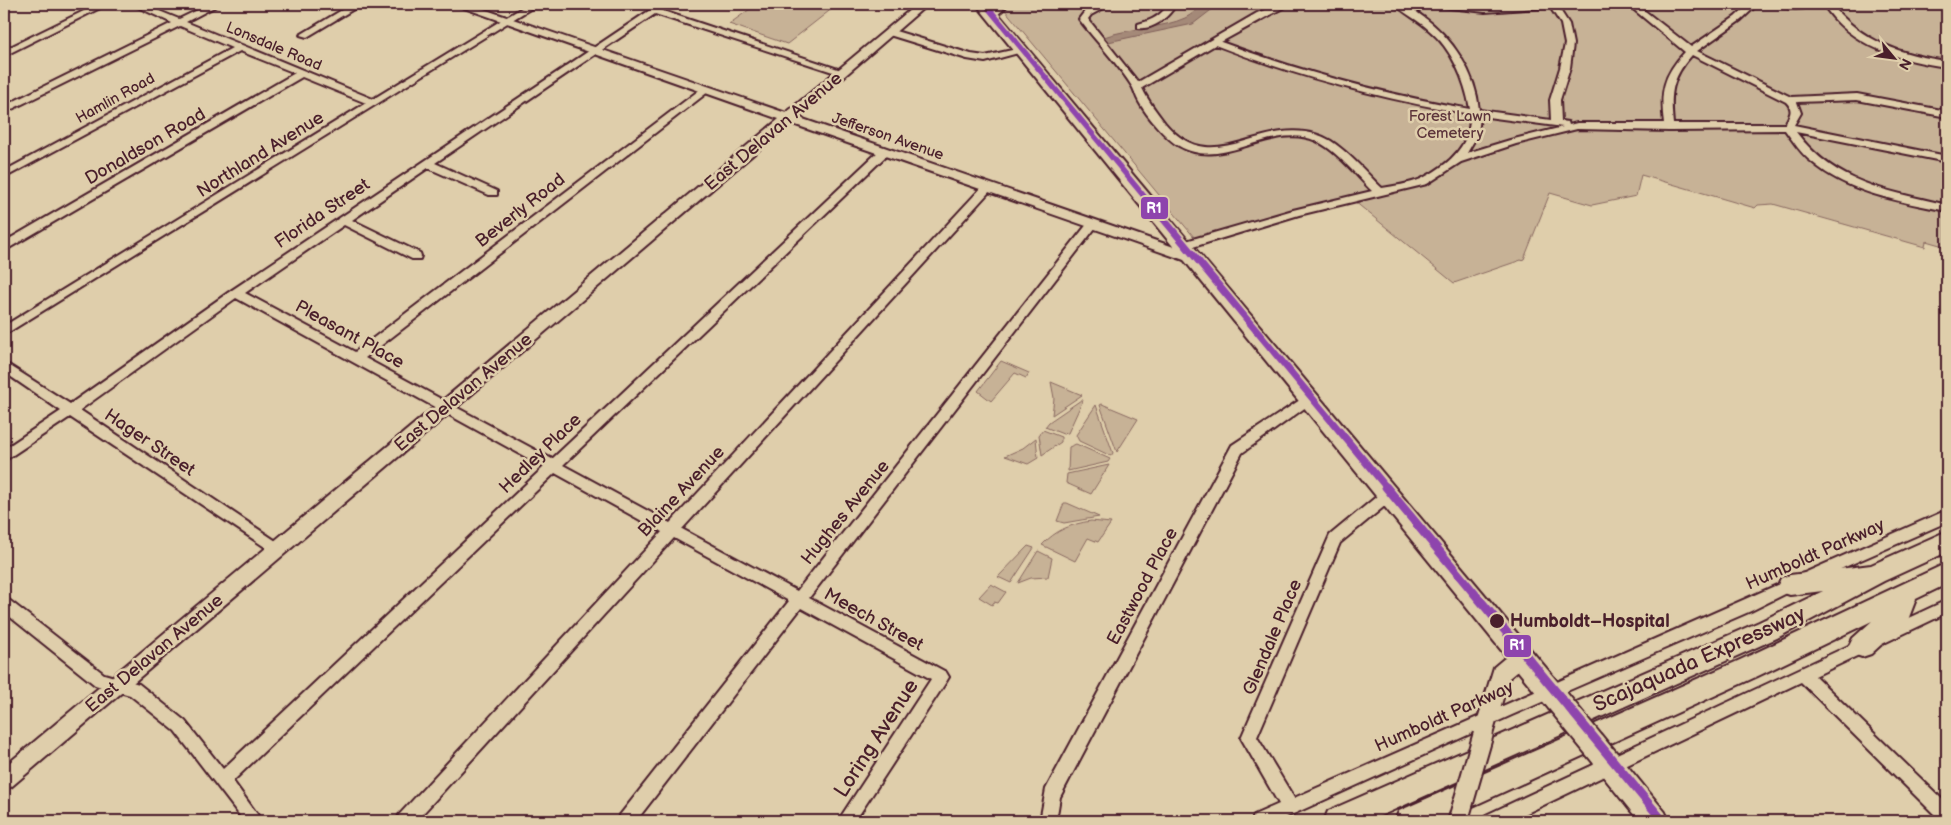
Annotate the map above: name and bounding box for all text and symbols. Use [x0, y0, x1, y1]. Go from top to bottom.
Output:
street label: Lonsdale Road [223, 18, 325, 75]
north arrow [1868, 32, 1918, 82]
text: N [1895, 55, 1915, 73]
street label: East Delavan Avenue [700, 68, 847, 195]
street label: Hamlin Road [72, 69, 158, 128]
street label: Donaldson Road [81, 104, 209, 189]
street label: Northland Avenue [193, 107, 328, 202]
park label: Forest Lawn Cemetery [1409, 107, 1491, 143]
street label: Jefferson Avenue [829, 108, 946, 165]
street label: Beverly Road [471, 169, 569, 252]
street label: Florida Street [271, 174, 374, 253]
line badge: R1 [1140, 196, 1169, 220]
text: R1 [1146, 200, 1162, 217]
street label: Pleasant Place [292, 296, 408, 373]
street label: East Delavan Avenue [390, 329, 537, 456]
street label: Hager Street [100, 404, 199, 481]
street label: Hedley Place [495, 409, 586, 498]
street label: Blaine Avenue [634, 441, 729, 541]
street label: Hughes Avenue [797, 456, 894, 569]
street label: Humboldt Parkway [1743, 514, 1889, 594]
street label: Eastwood Place [1103, 524, 1182, 648]
street label: Glendale Place [1239, 576, 1306, 698]
street label: Meech Street [820, 584, 928, 656]
street label: East Delavan Avenue [81, 590, 228, 717]
street label: Scajaquada Expressway [1589, 601, 1810, 718]
place label: Humboldt–Hospital [1510, 611, 1670, 632]
marker: Humboldt–Hospital [1488, 612, 1506, 630]
line badge: R1 [1503, 634, 1532, 658]
text: R1 [1509, 637, 1525, 654]
street label: Loring Avenue [829, 674, 924, 802]
street label: Humboldt Parkway [1372, 676, 1518, 756]

